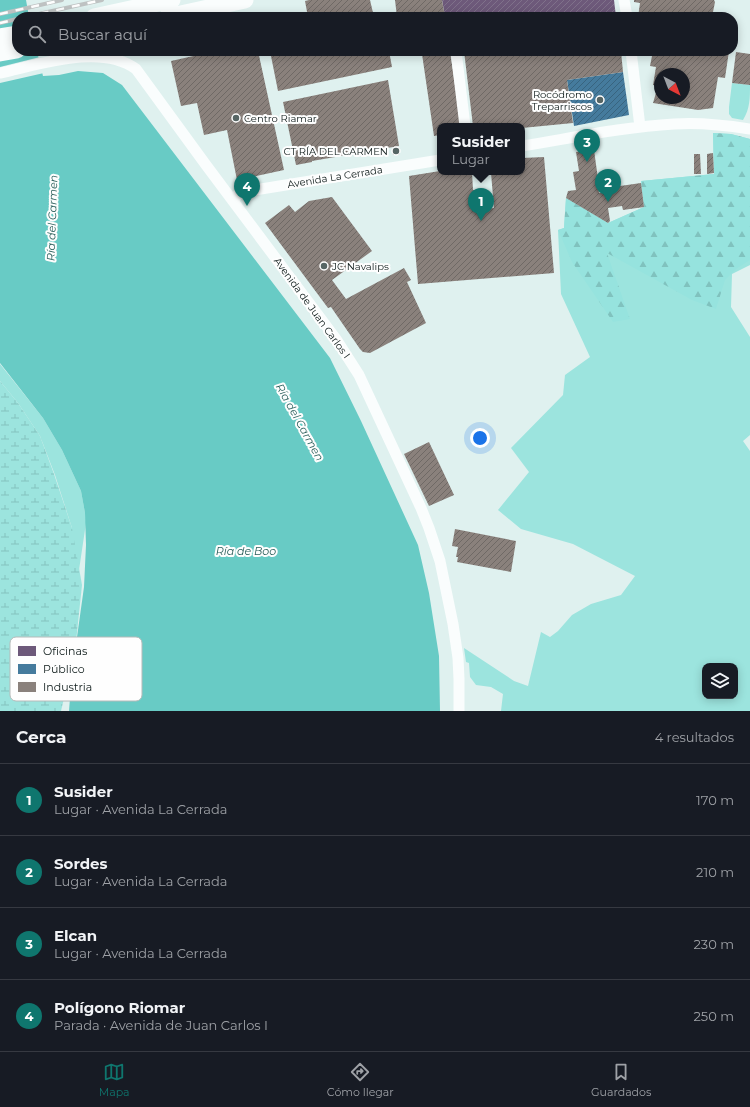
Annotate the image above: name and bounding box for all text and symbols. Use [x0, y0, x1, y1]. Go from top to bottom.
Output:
search box [12, 12, 738, 56]
icon: search [26, 23, 48, 45]
text: Buscar aquí [58, 25, 147, 44]
north arrow [654, 68, 690, 104]
place label: Rocódromo Treparriscos [532, 88, 592, 113]
marker: Rocódromo Treparriscos [595, 95, 605, 105]
place label: Centro Riamar [244, 112, 317, 125]
marker: Centro Riamar [231, 113, 241, 123]
popup [437, 123, 525, 175]
pin: 3 [574, 129, 600, 162]
text: Susider [452, 132, 510, 151]
place label: CT RÍA DEL CARMEN [284, 145, 388, 158]
marker: CT RÍA DEL CARMEN [391, 146, 401, 156]
text: Lugar [452, 151, 490, 167]
street label: Avenida La Cerrada [286, 163, 384, 191]
pin: 2 [595, 169, 621, 202]
pin: 4 [234, 173, 260, 206]
water label: Ría del Carmen [43, 175, 61, 261]
pin: 1 [468, 188, 494, 221]
street label: Avenida de Juan Carlos I [271, 255, 353, 361]
place label: JC Navalips [331, 260, 389, 273]
marker: JC Navalips [319, 261, 329, 271]
water label: Ría del Carmen [273, 381, 327, 463]
your location [470, 428, 490, 448]
water label: Ría de Boo [216, 544, 276, 558]
legend [10, 637, 142, 701]
text: Oficinas [43, 644, 88, 658]
text: Público [43, 662, 85, 676]
map controls [702, 663, 738, 699]
button: layers [702, 663, 738, 699]
text: Industria [43, 680, 92, 694]
text: Cerca [16, 727, 66, 747]
text: 4 resultados [655, 729, 734, 745]
text: Susider [54, 782, 113, 801]
text: 1 [26, 792, 32, 808]
text: 170 m [696, 792, 734, 808]
text: Lugar · Avenida La Cerrada [54, 801, 228, 817]
text: Sordes [54, 854, 108, 873]
text: 2 [25, 864, 33, 880]
text: 210 m [696, 864, 734, 880]
text: Lugar · Avenida La Cerrada [54, 873, 228, 889]
text: Elcan [54, 926, 97, 945]
text: 3 [25, 936, 33, 952]
text: 230 m [693, 936, 734, 952]
text: Lugar · Avenida La Cerrada [54, 945, 228, 961]
text: Polígono Riomar [54, 998, 185, 1017]
text: 4 [25, 1008, 33, 1024]
text: 250 m [693, 1008, 734, 1024]
text: Parada · Avenida de Juan Carlos I [54, 1017, 268, 1033]
tab: Mapa [99, 1061, 130, 1099]
tab: Cómo llegar [327, 1061, 394, 1099]
tab: Guardados [591, 1061, 651, 1099]

